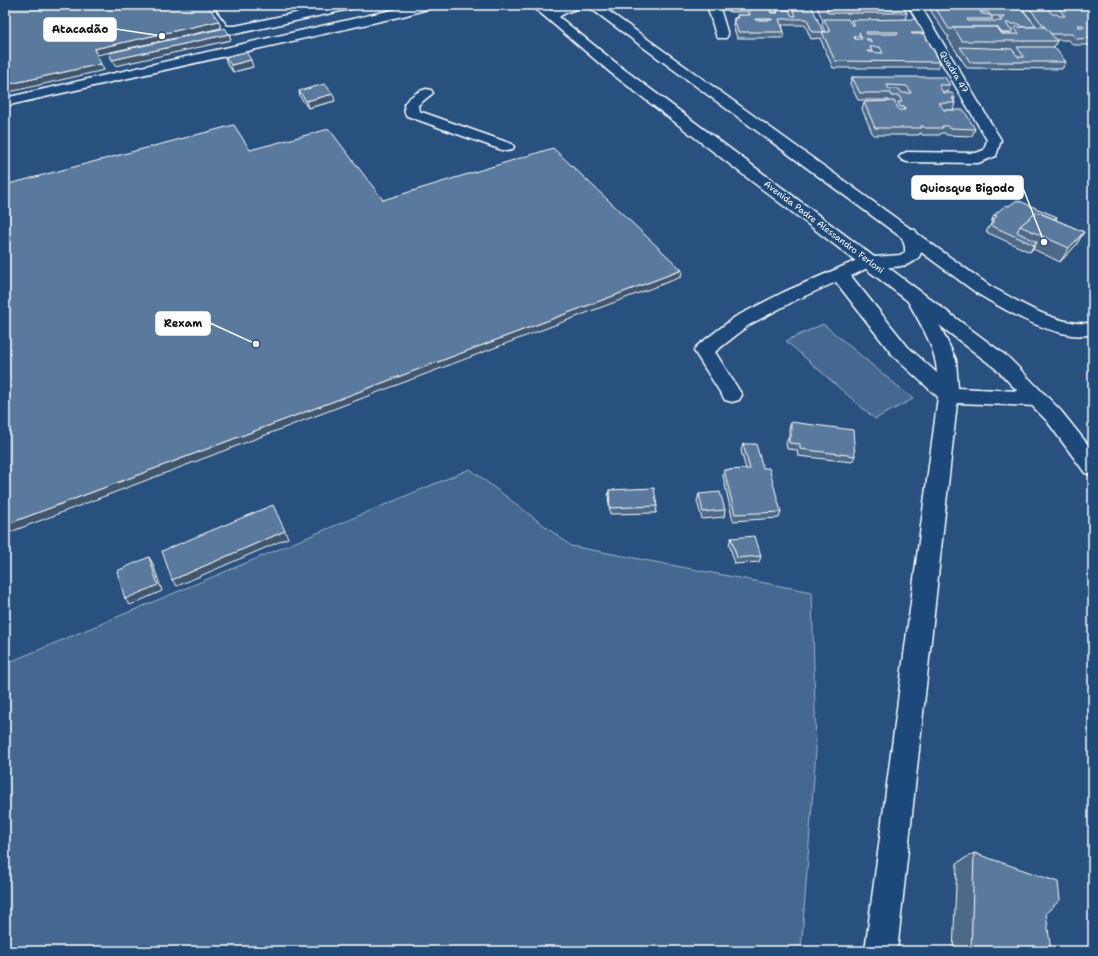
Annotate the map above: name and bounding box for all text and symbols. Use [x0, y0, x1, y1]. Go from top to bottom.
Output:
callout: Atacadão [44, 18, 116, 41]
text: Atacadão [52, 22, 108, 37]
street label: Quadra 47 [937, 49, 971, 95]
callout: Quiosque Bigodo [912, 176, 1023, 199]
street label: Avenida Padre Alessandro Ferloni [762, 178, 886, 276]
text: Quiosque Bigodo [920, 181, 1014, 196]
callout: Rexam [156, 312, 210, 335]
text: Rexam [164, 316, 202, 331]

